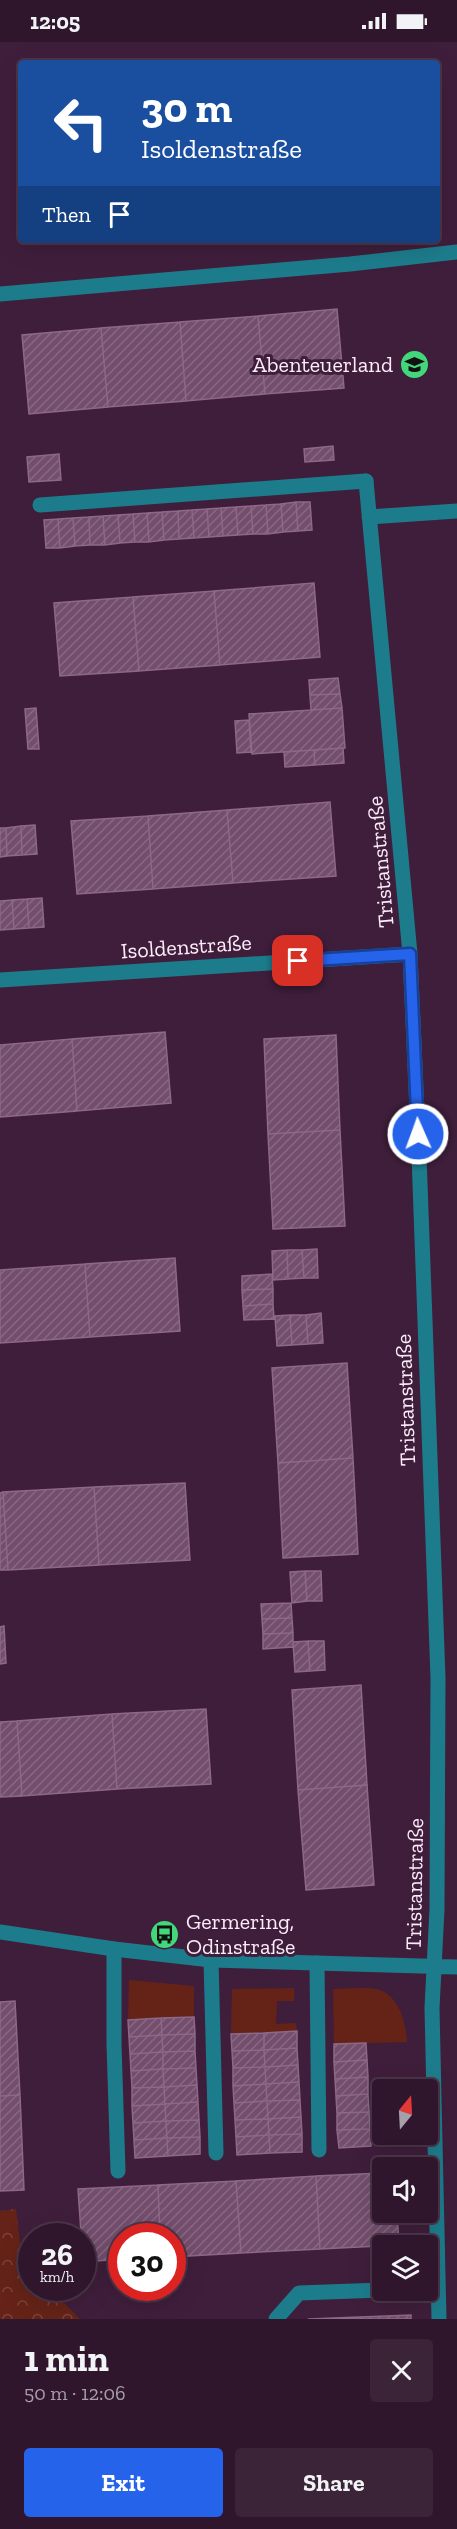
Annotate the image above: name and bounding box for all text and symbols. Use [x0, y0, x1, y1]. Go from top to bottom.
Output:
text: 12:05 [30, 8, 80, 35]
text: 30 m [141, 82, 232, 133]
icon: left [42, 84, 120, 162]
text: Isoldenstraße [141, 133, 302, 165]
icon: arrive [103, 198, 136, 231]
text: Then [42, 201, 91, 228]
school or university icon: Abenteuerland [398, 348, 430, 380]
place label: Abenteuerland [253, 351, 393, 378]
street label: Tristanstraße [361, 795, 400, 929]
street label: Isoldenstraße [120, 928, 252, 965]
pin [272, 935, 323, 986]
icon: arrive [281, 944, 314, 977]
position arrow [386, 1102, 450, 1166]
street label: Tristanstraße [390, 1334, 421, 1466]
street label: Tristanstraße [400, 1818, 429, 1950]
place label: Germering, Odinstraße [186, 1908, 295, 1960]
bus stop icon: Germering, Odinstraße [149, 1918, 181, 1950]
north arrow [372, 2079, 438, 2145]
map controls [372, 2079, 438, 2301]
button: sound [372, 2157, 438, 2223]
speed limit sign: 30 [108, 2223, 186, 2301]
button: layers [372, 2235, 438, 2301]
text: 26 [41, 2237, 73, 2273]
text: km/h [40, 2268, 74, 2286]
text: 1 min [24, 2337, 109, 2380]
button: close [370, 2339, 433, 2402]
text: 50 m · 12:06 [24, 2381, 126, 2405]
button: Exit [24, 2448, 223, 2517]
button: Share [235, 2448, 433, 2517]

